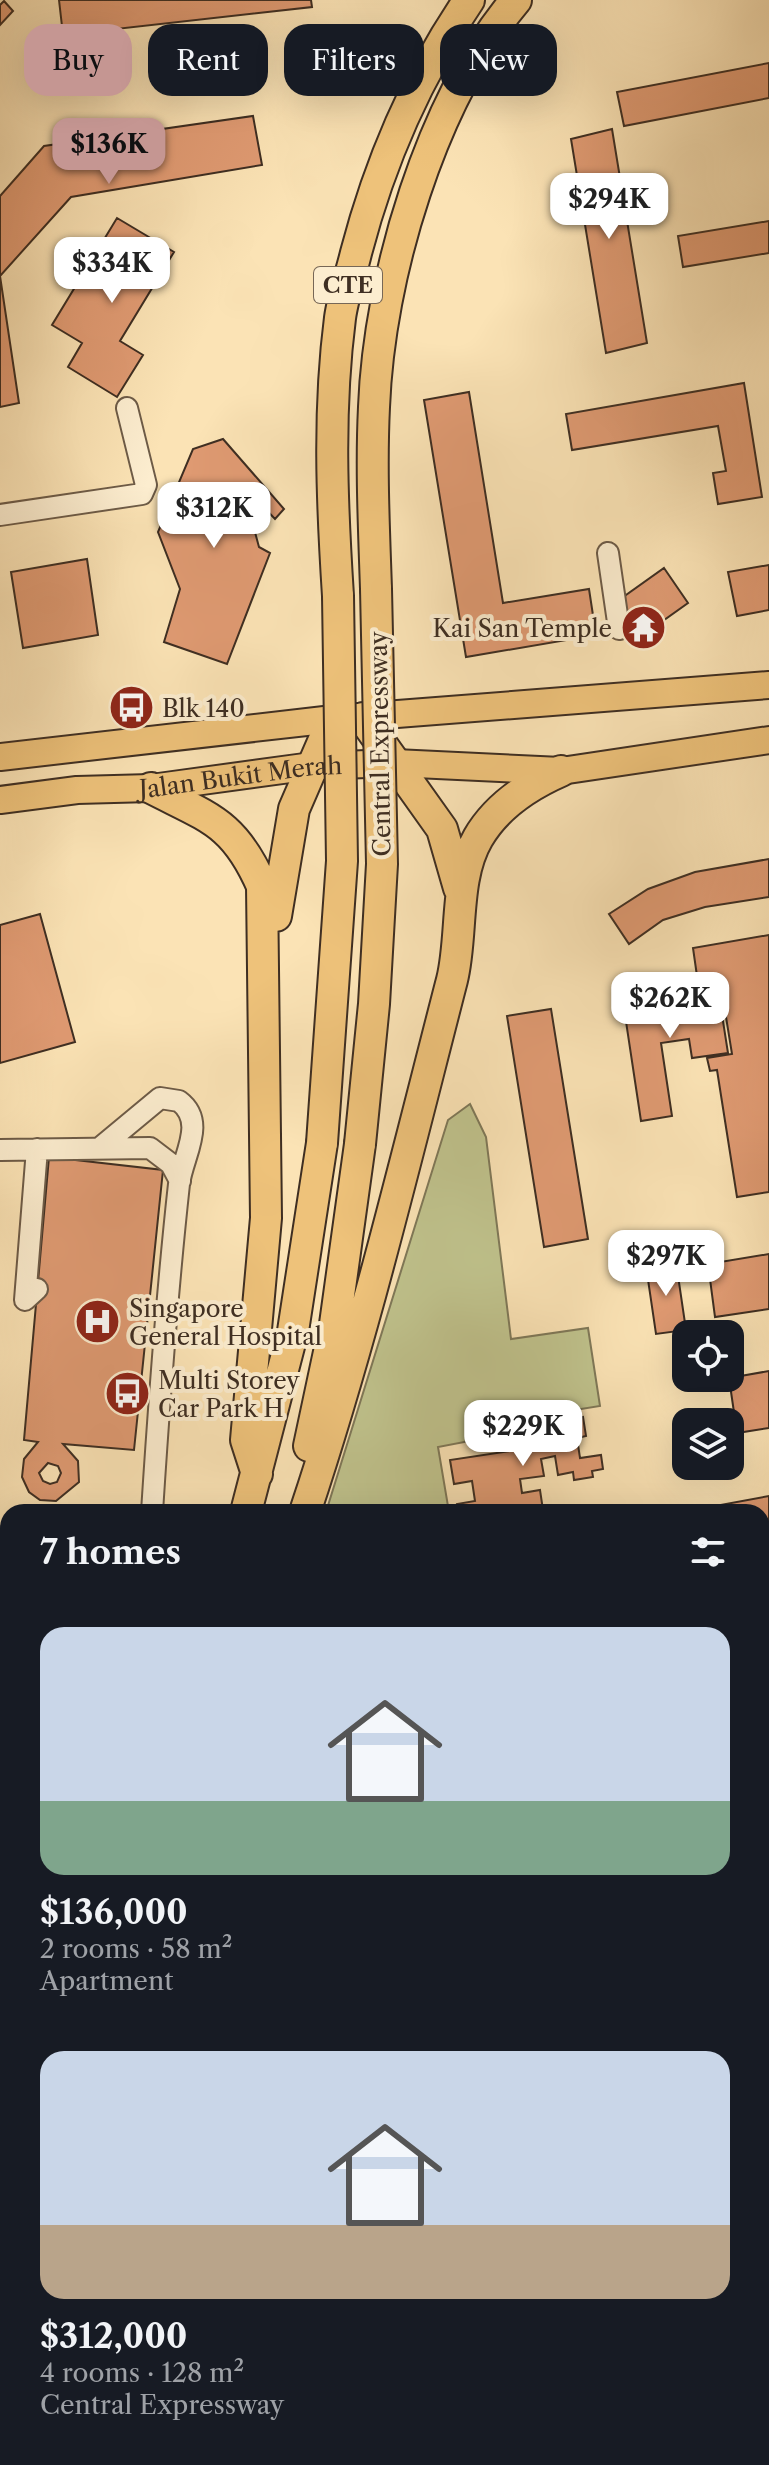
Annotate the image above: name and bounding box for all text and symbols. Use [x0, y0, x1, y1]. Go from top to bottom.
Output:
chip: Buy [24, 24, 132, 96]
chip: Rent [148, 24, 268, 96]
chip: Filters [284, 24, 424, 96]
chip: New [440, 24, 557, 96]
pin: $136K [53, 118, 165, 186]
text: $136K [70, 128, 148, 160]
pin: $294K [553, 173, 665, 241]
text: $294K [568, 183, 650, 215]
pin: $334K [56, 237, 168, 305]
text: $334K [72, 247, 152, 279]
road number: CTE [314, 267, 382, 303]
pin: $312K [158, 482, 270, 550]
text: $312K [175, 492, 253, 524]
temple icon: Kai San Temple [619, 604, 667, 652]
place label: Kai San Temple [432, 614, 612, 643]
street label: Central Expressway [364, 630, 396, 857]
bus stop icon: Blk 140 [107, 684, 155, 732]
place label: Blk 140 [162, 694, 245, 723]
street label: Jalan Bukit Merah [135, 750, 343, 803]
pin: $262K [614, 972, 726, 1040]
text: $262K [629, 982, 711, 1014]
pin: $297K [610, 1230, 722, 1298]
text: $297K [626, 1240, 706, 1272]
place label: Singapore General Hospital [129, 1294, 322, 1351]
hospital icon: Singapore General Hospital [74, 1298, 122, 1346]
map controls [672, 1320, 744, 1480]
button: locate [672, 1320, 744, 1392]
place label: Multi Storey Car Park H [158, 1366, 300, 1423]
bus stop icon: Multi Storey Car Park H [103, 1370, 151, 1418]
pin: $229K [467, 1400, 579, 1468]
button: layers [672, 1408, 744, 1480]
text: $229K [482, 1410, 564, 1442]
icon: filters [686, 1530, 730, 1574]
text: 7 homes [40, 1531, 181, 1573]
icon: home [313, 1679, 457, 1823]
text: $136,000 [40, 1891, 188, 1933]
text: 2 rooms · 58 m² [40, 1933, 232, 1965]
text: Apartment [40, 1965, 173, 1997]
icon: home [313, 2103, 457, 2247]
text: $312,000 [40, 2315, 188, 2357]
text: 4 rooms · 128 m² [40, 2357, 244, 2389]
text: Central Expressway [40, 2389, 284, 2421]

